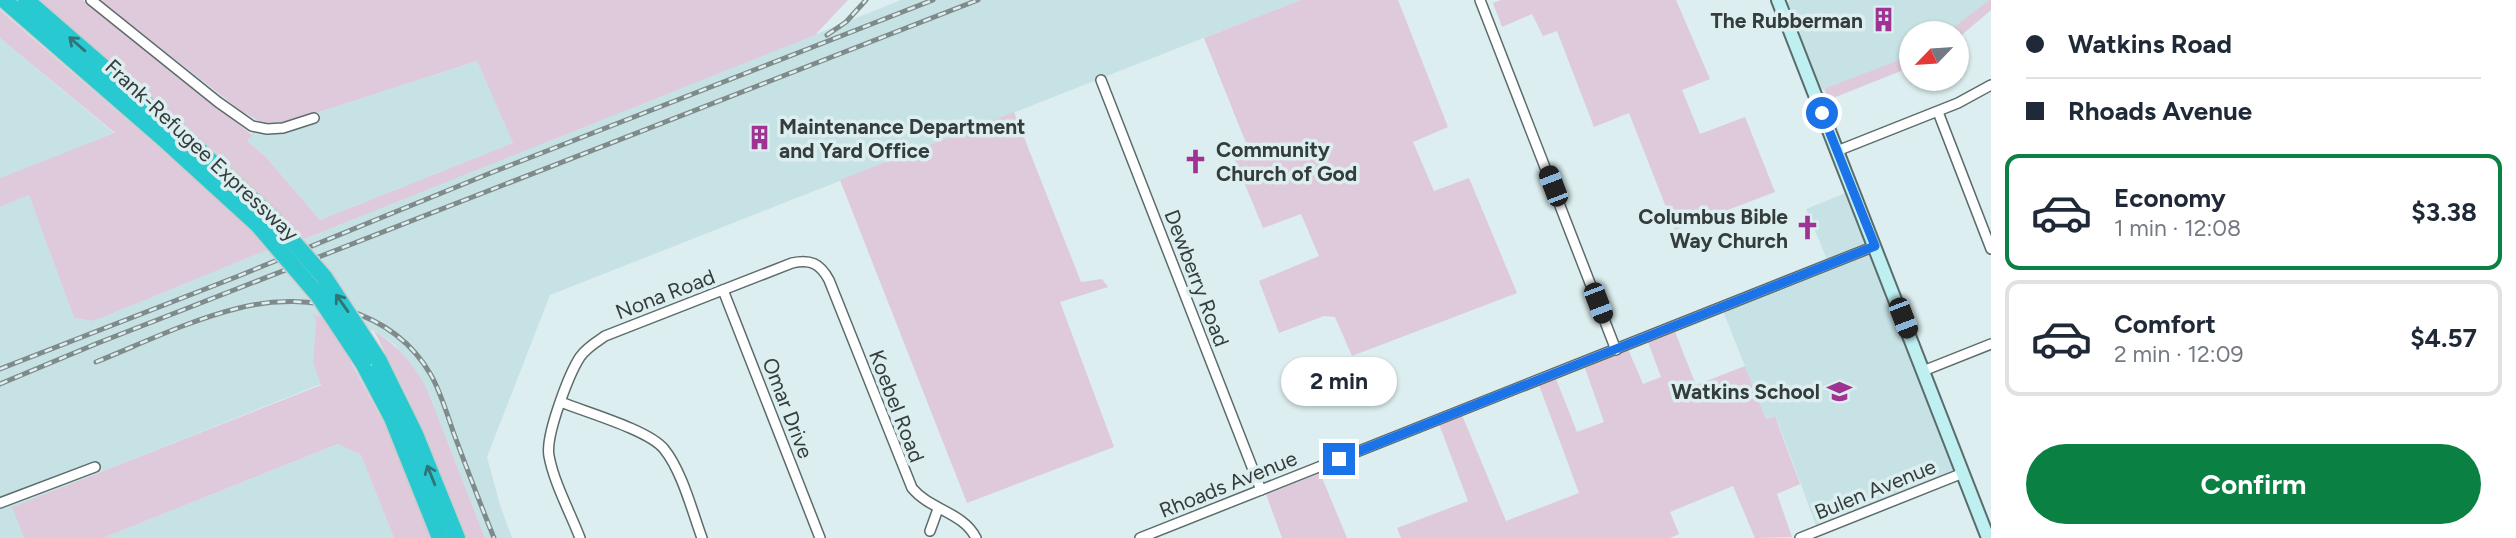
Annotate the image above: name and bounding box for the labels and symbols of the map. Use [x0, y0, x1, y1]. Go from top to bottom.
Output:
building icon: The Rubberman [1869, 6, 1897, 34]
place label: The Rubberman [1711, 8, 1863, 33]
north arrow [1899, 21, 1969, 91]
one-way arrow [68, 36, 86, 52]
street label: Frank-Refugee Expressway [100, 54, 304, 246]
route start [1806, 97, 1838, 129]
place label: Maintenance Department and Yard Office [779, 114, 1026, 163]
building icon: Maintenance Department and Yard Office [745, 124, 773, 152]
place label: Community Church of God [1216, 137, 1357, 186]
church icon: Community Church of God [1182, 147, 1210, 175]
car [1536, 163, 1571, 209]
place label: Columbus Bible Way Church [1638, 204, 1788, 253]
street label: Dewberry Road [1159, 206, 1235, 350]
church icon: Columbus Bible Way Church [1794, 214, 1822, 242]
street label: Nona Road [612, 264, 718, 324]
car [1581, 280, 1616, 326]
one-way arrow [335, 294, 349, 313]
car [1886, 295, 1921, 341]
street label: Koebel Road [864, 346, 930, 466]
street label: Omar Drive [757, 354, 819, 462]
callout: 2 min [1281, 358, 1397, 406]
school or university icon: Watkins School [1826, 377, 1854, 405]
place label: Watkins School [1671, 379, 1820, 404]
route end [1323, 443, 1355, 475]
street label: Rhoads Avenue [1156, 445, 1300, 523]
street label: Bulen Avenue [1811, 453, 1939, 525]
one-way arrow [424, 464, 437, 486]

